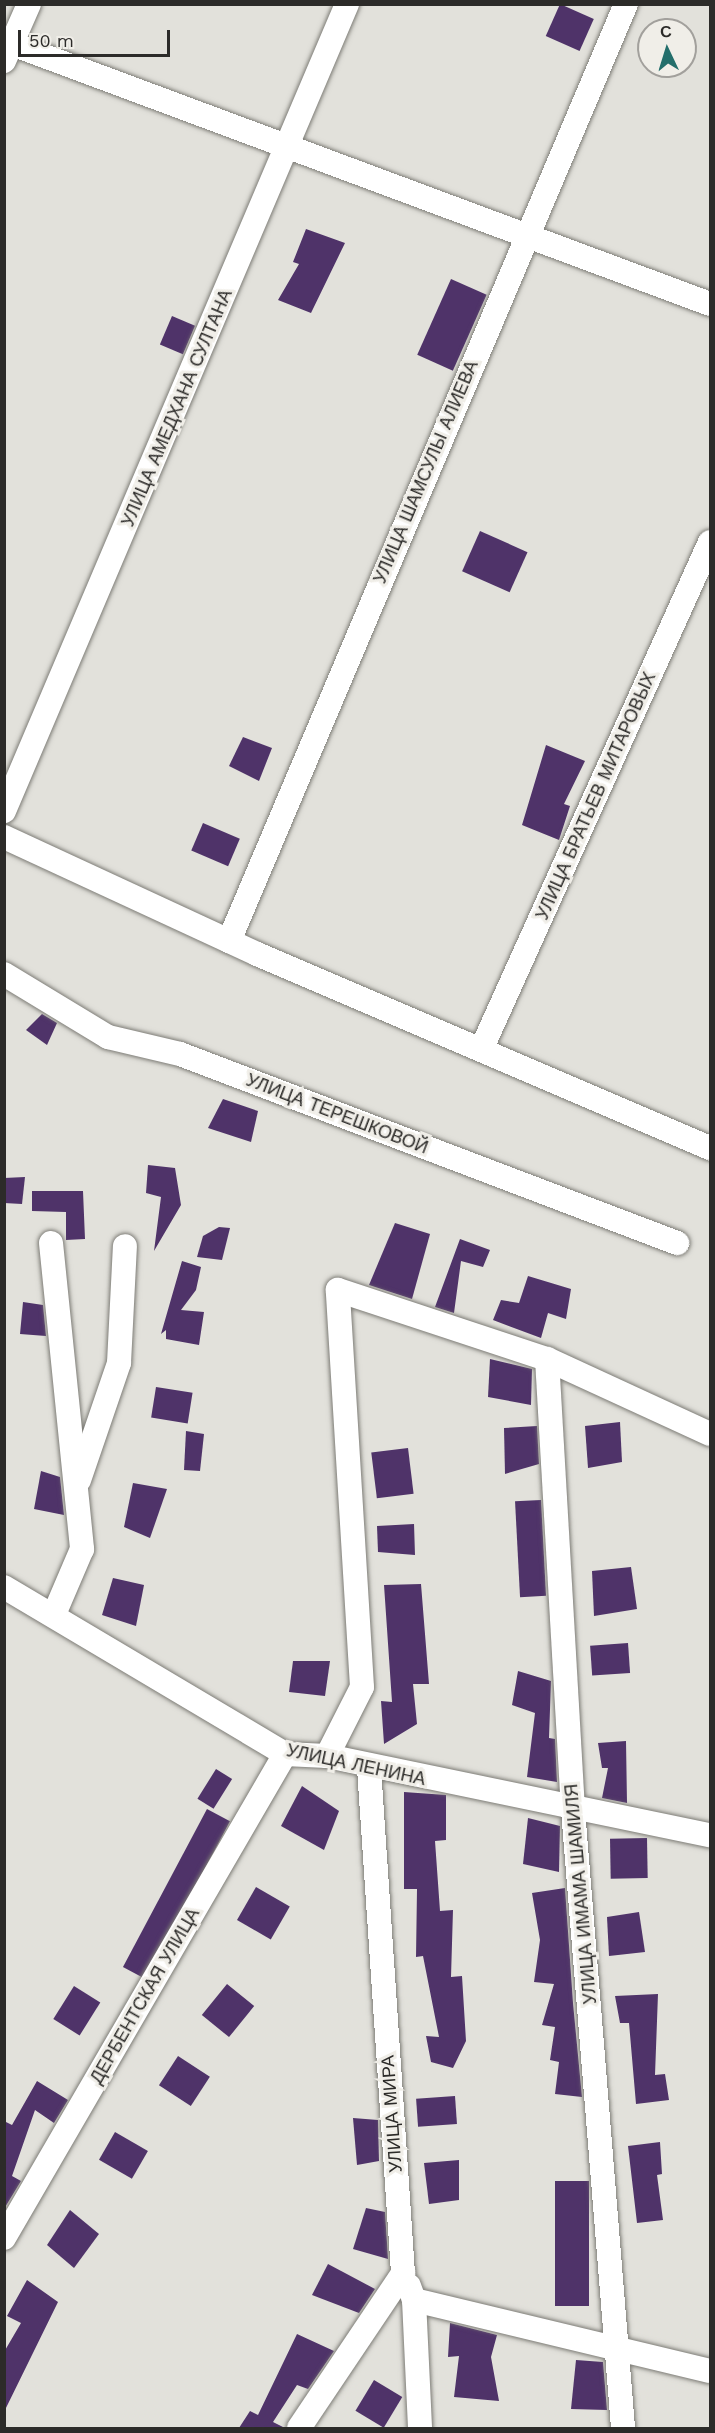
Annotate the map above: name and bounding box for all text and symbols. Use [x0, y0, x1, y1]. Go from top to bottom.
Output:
scale bar [21, 18, 172, 56]
north arrow [637, 18, 697, 78]
text: С [659, 22, 672, 41]
text: 50 m [29, 30, 74, 51]
street label: УЛИЦА АМЕДХАНА СУЛТАНА [117, 286, 237, 530]
street label: УЛИЦА ШАМСУЛЫ АЛИЕВА [369, 357, 483, 587]
street label: УЛИЦА БРАТЬЕВ МИТАРОВЫХ [531, 669, 661, 923]
street label: УЛИЦА ТЕРЕШКОВОЙ [243, 1069, 431, 1159]
street label: УЛИЦА ЛЕНИНА [284, 1740, 428, 1790]
street label: УЛИЦА ИМАМА ШАМИЛЯ [561, 1783, 601, 2005]
street label: ДЕРБЕНТСКАЯ УЛИЦА [86, 1904, 204, 2088]
street label: УЛИЦА МИРА [377, 2054, 407, 2174]

